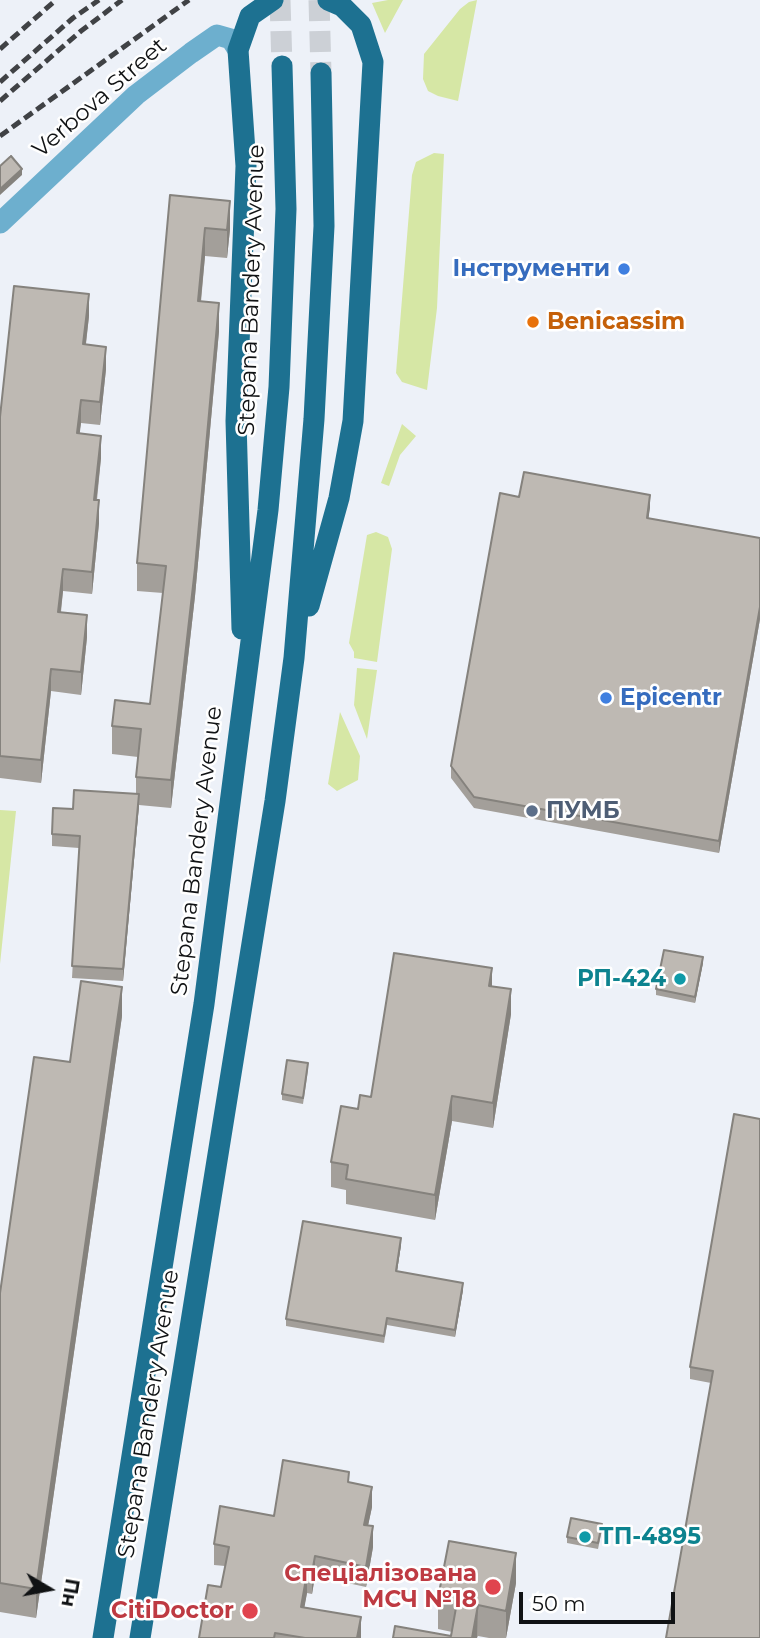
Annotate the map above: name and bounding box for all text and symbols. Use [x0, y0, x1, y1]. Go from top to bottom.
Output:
street label: Verbova Street [27, 32, 173, 164]
street label: Stepana Bandery Avenue [233, 144, 271, 436]
place label: Інструменти [453, 255, 610, 283]
marker: Інструменти [616, 261, 632, 277]
place label: Benicassim [547, 308, 685, 336]
marker: Benicassim [525, 314, 541, 330]
place label: Epicentr [620, 684, 722, 712]
marker: Epicentr [598, 690, 614, 706]
street label: Stepana Bandery Avenue [166, 705, 228, 997]
place label: ПУМБ [546, 797, 620, 825]
marker: ПУМБ [524, 803, 540, 819]
place label: РП-424 [577, 965, 666, 993]
marker: РП-424 [672, 971, 688, 987]
street label: Stepana Bandery Avenue [113, 1268, 185, 1560]
place label: ТП-4895 [599, 1523, 701, 1551]
marker: ТП-4895 [577, 1529, 593, 1545]
north arrow [14, 1554, 84, 1624]
place label: Спеціалізована МСЧ №18 [284, 1560, 477, 1614]
text: Пн [56, 1577, 84, 1609]
marker: Спеціалізована МСЧ №18 [483, 1577, 503, 1597]
scale bar [522, 1578, 678, 1622]
text: 50 m [532, 1591, 586, 1616]
place label: CitiDoctor [111, 1597, 234, 1625]
marker: CitiDoctor [240, 1601, 260, 1621]

